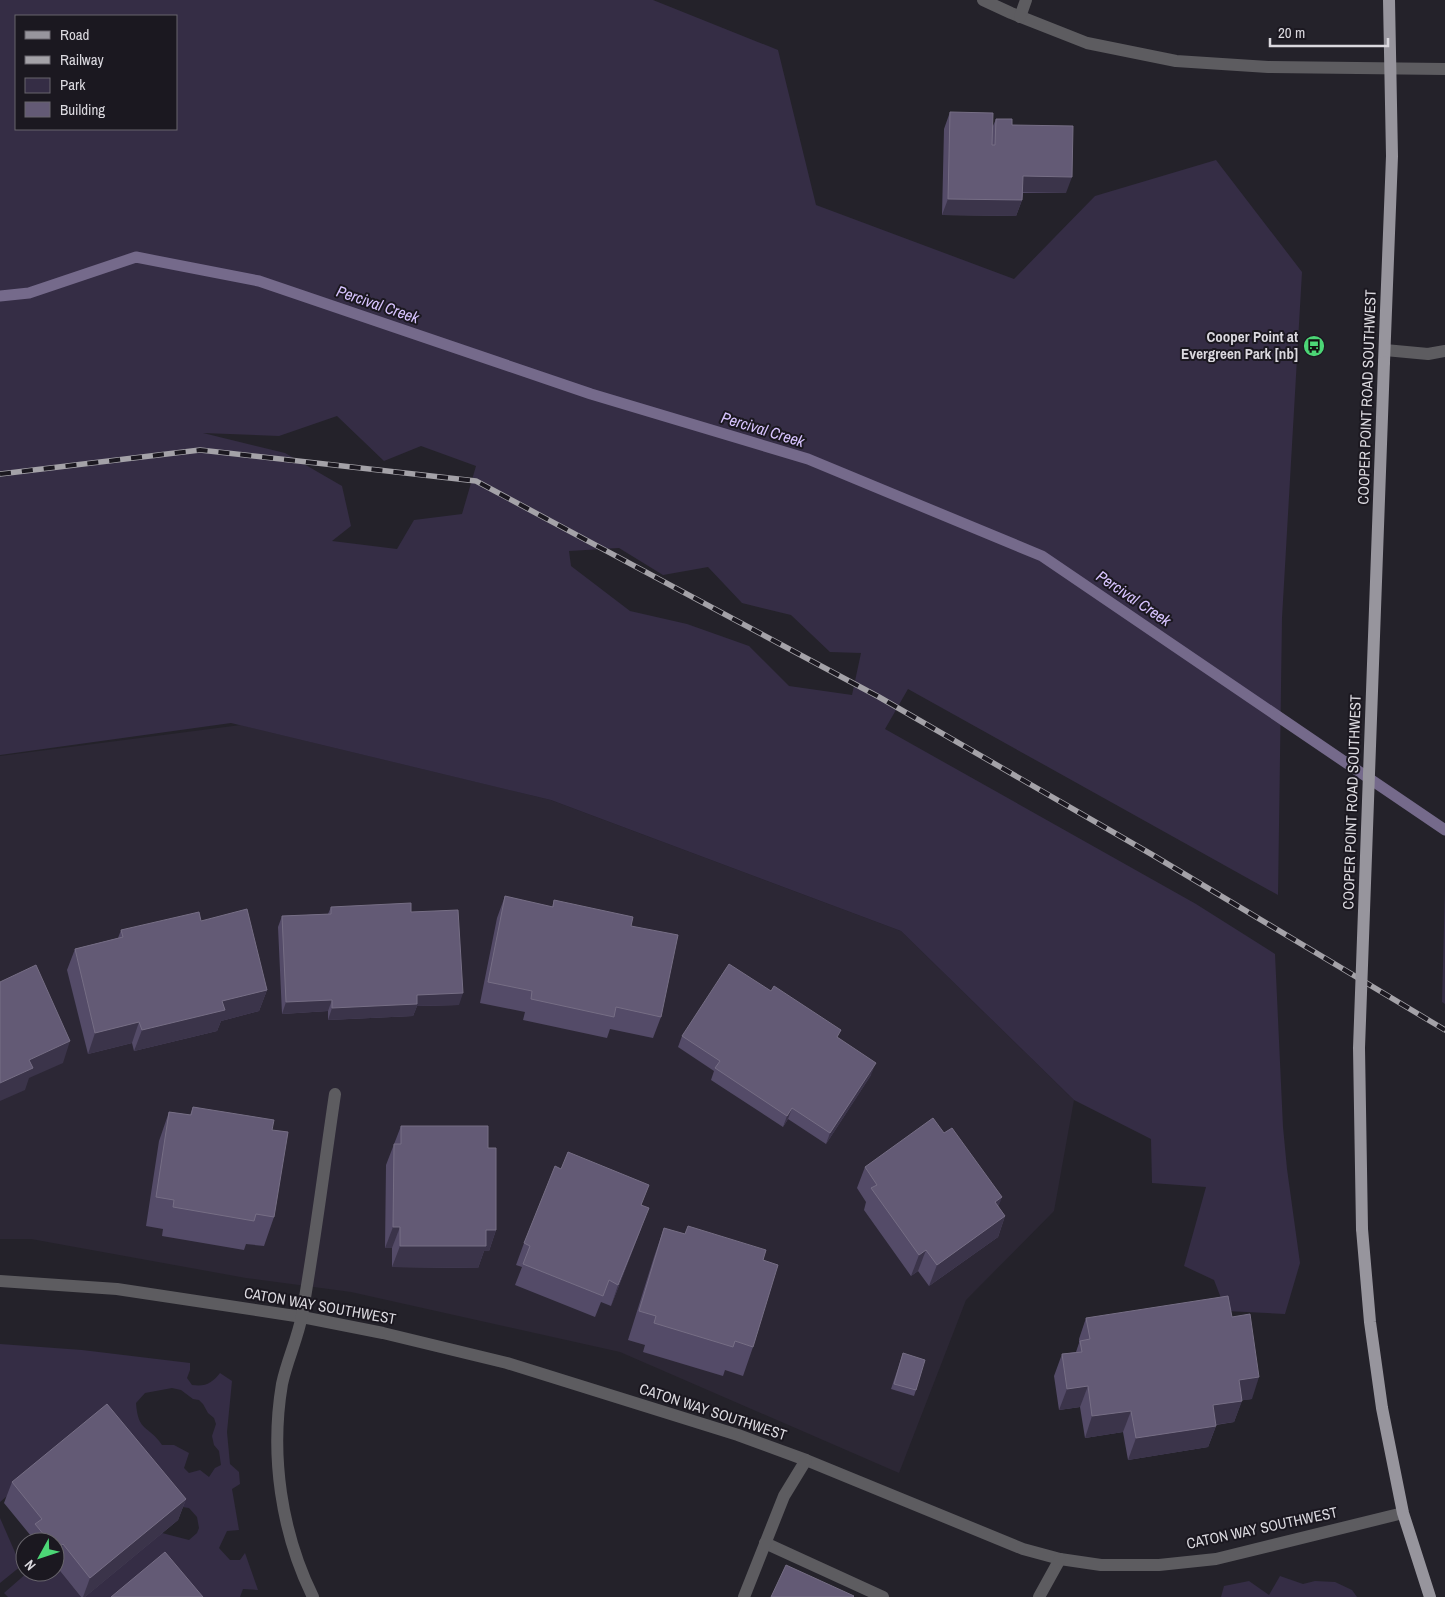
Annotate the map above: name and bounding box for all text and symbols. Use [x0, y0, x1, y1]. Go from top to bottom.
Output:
legend [15, 15, 178, 130]
scale bar [1270, 15, 1388, 47]
text: 20 m [1278, 22, 1305, 43]
text: Road [60, 24, 89, 45]
text: Railway [60, 49, 105, 70]
text: Park [60, 74, 86, 95]
text: Building [60, 99, 105, 120]
water label: Percival Creek [334, 280, 423, 329]
street label: COOPER POINT ROAD SOUTHWEST [1352, 289, 1381, 505]
place label: Cooper Point at Evergreen Park [nb] [1181, 326, 1298, 364]
bus stop icon: Cooper Point at Evergreen Park [nb] [1302, 334, 1326, 358]
water label: Percival Creek [719, 406, 808, 452]
water label: Percival Creek [1092, 565, 1176, 631]
street label: COOPER POINT ROAD SOUTHWEST [1337, 694, 1366, 910]
street label: CATON WAY SOUTHWEST [243, 1282, 398, 1329]
street label: CATON WAY SOUTHWEST [637, 1378, 790, 1445]
street label: CATON WAY SOUTHWEST [1184, 1501, 1340, 1554]
north arrow [15, 1532, 65, 1582]
text: N [20, 1556, 40, 1574]

